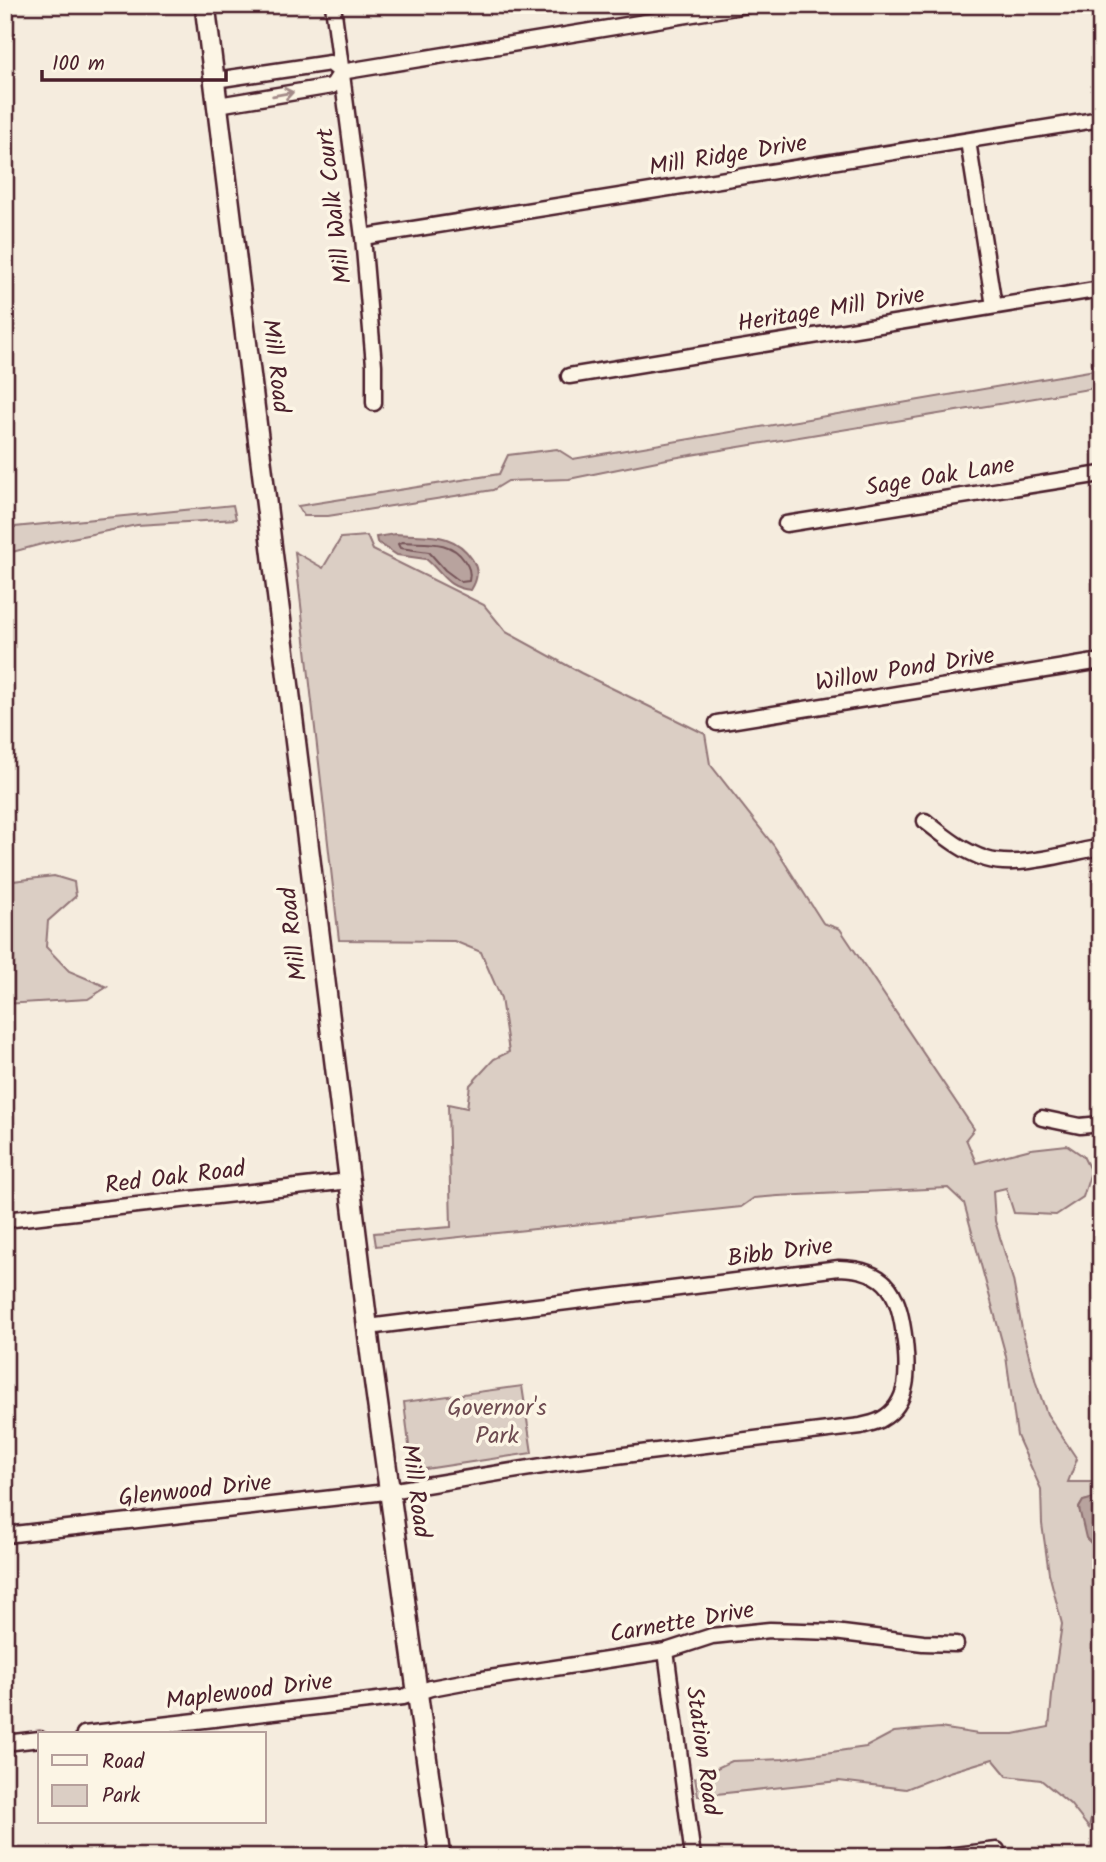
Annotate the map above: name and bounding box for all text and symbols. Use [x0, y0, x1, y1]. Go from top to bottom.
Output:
scale bar [42, 38, 226, 82]
text: 100 m [52, 48, 105, 81]
one-way arrow [271, 87, 294, 100]
street label: Mill Ridge Drive [646, 124, 810, 188]
street label: Mill Walk Court [306, 125, 364, 286]
street label: Heritage Mill Drive [735, 276, 928, 344]
street label: Mill Road [250, 317, 300, 416]
street label: Sage Oak Lane [863, 446, 1018, 508]
street label: Willow Pond Drive [812, 637, 998, 703]
street label: Mill Road [269, 884, 319, 983]
street label: Red Oak Road [102, 1150, 249, 1206]
street label: Bibb Drive [725, 1227, 835, 1279]
park label: Governor's Park [447, 1389, 547, 1456]
street label: Mill Road [389, 1442, 441, 1541]
street label: Glenwood Drive [117, 1464, 274, 1518]
street label: Carnette Drive [607, 1591, 758, 1655]
street label: Maplewood Drive [163, 1662, 335, 1722]
street label: Station Road [674, 1684, 730, 1819]
legend [38, 1732, 266, 1824]
text: Road [102, 1746, 145, 1779]
text: Park [102, 1780, 140, 1813]

